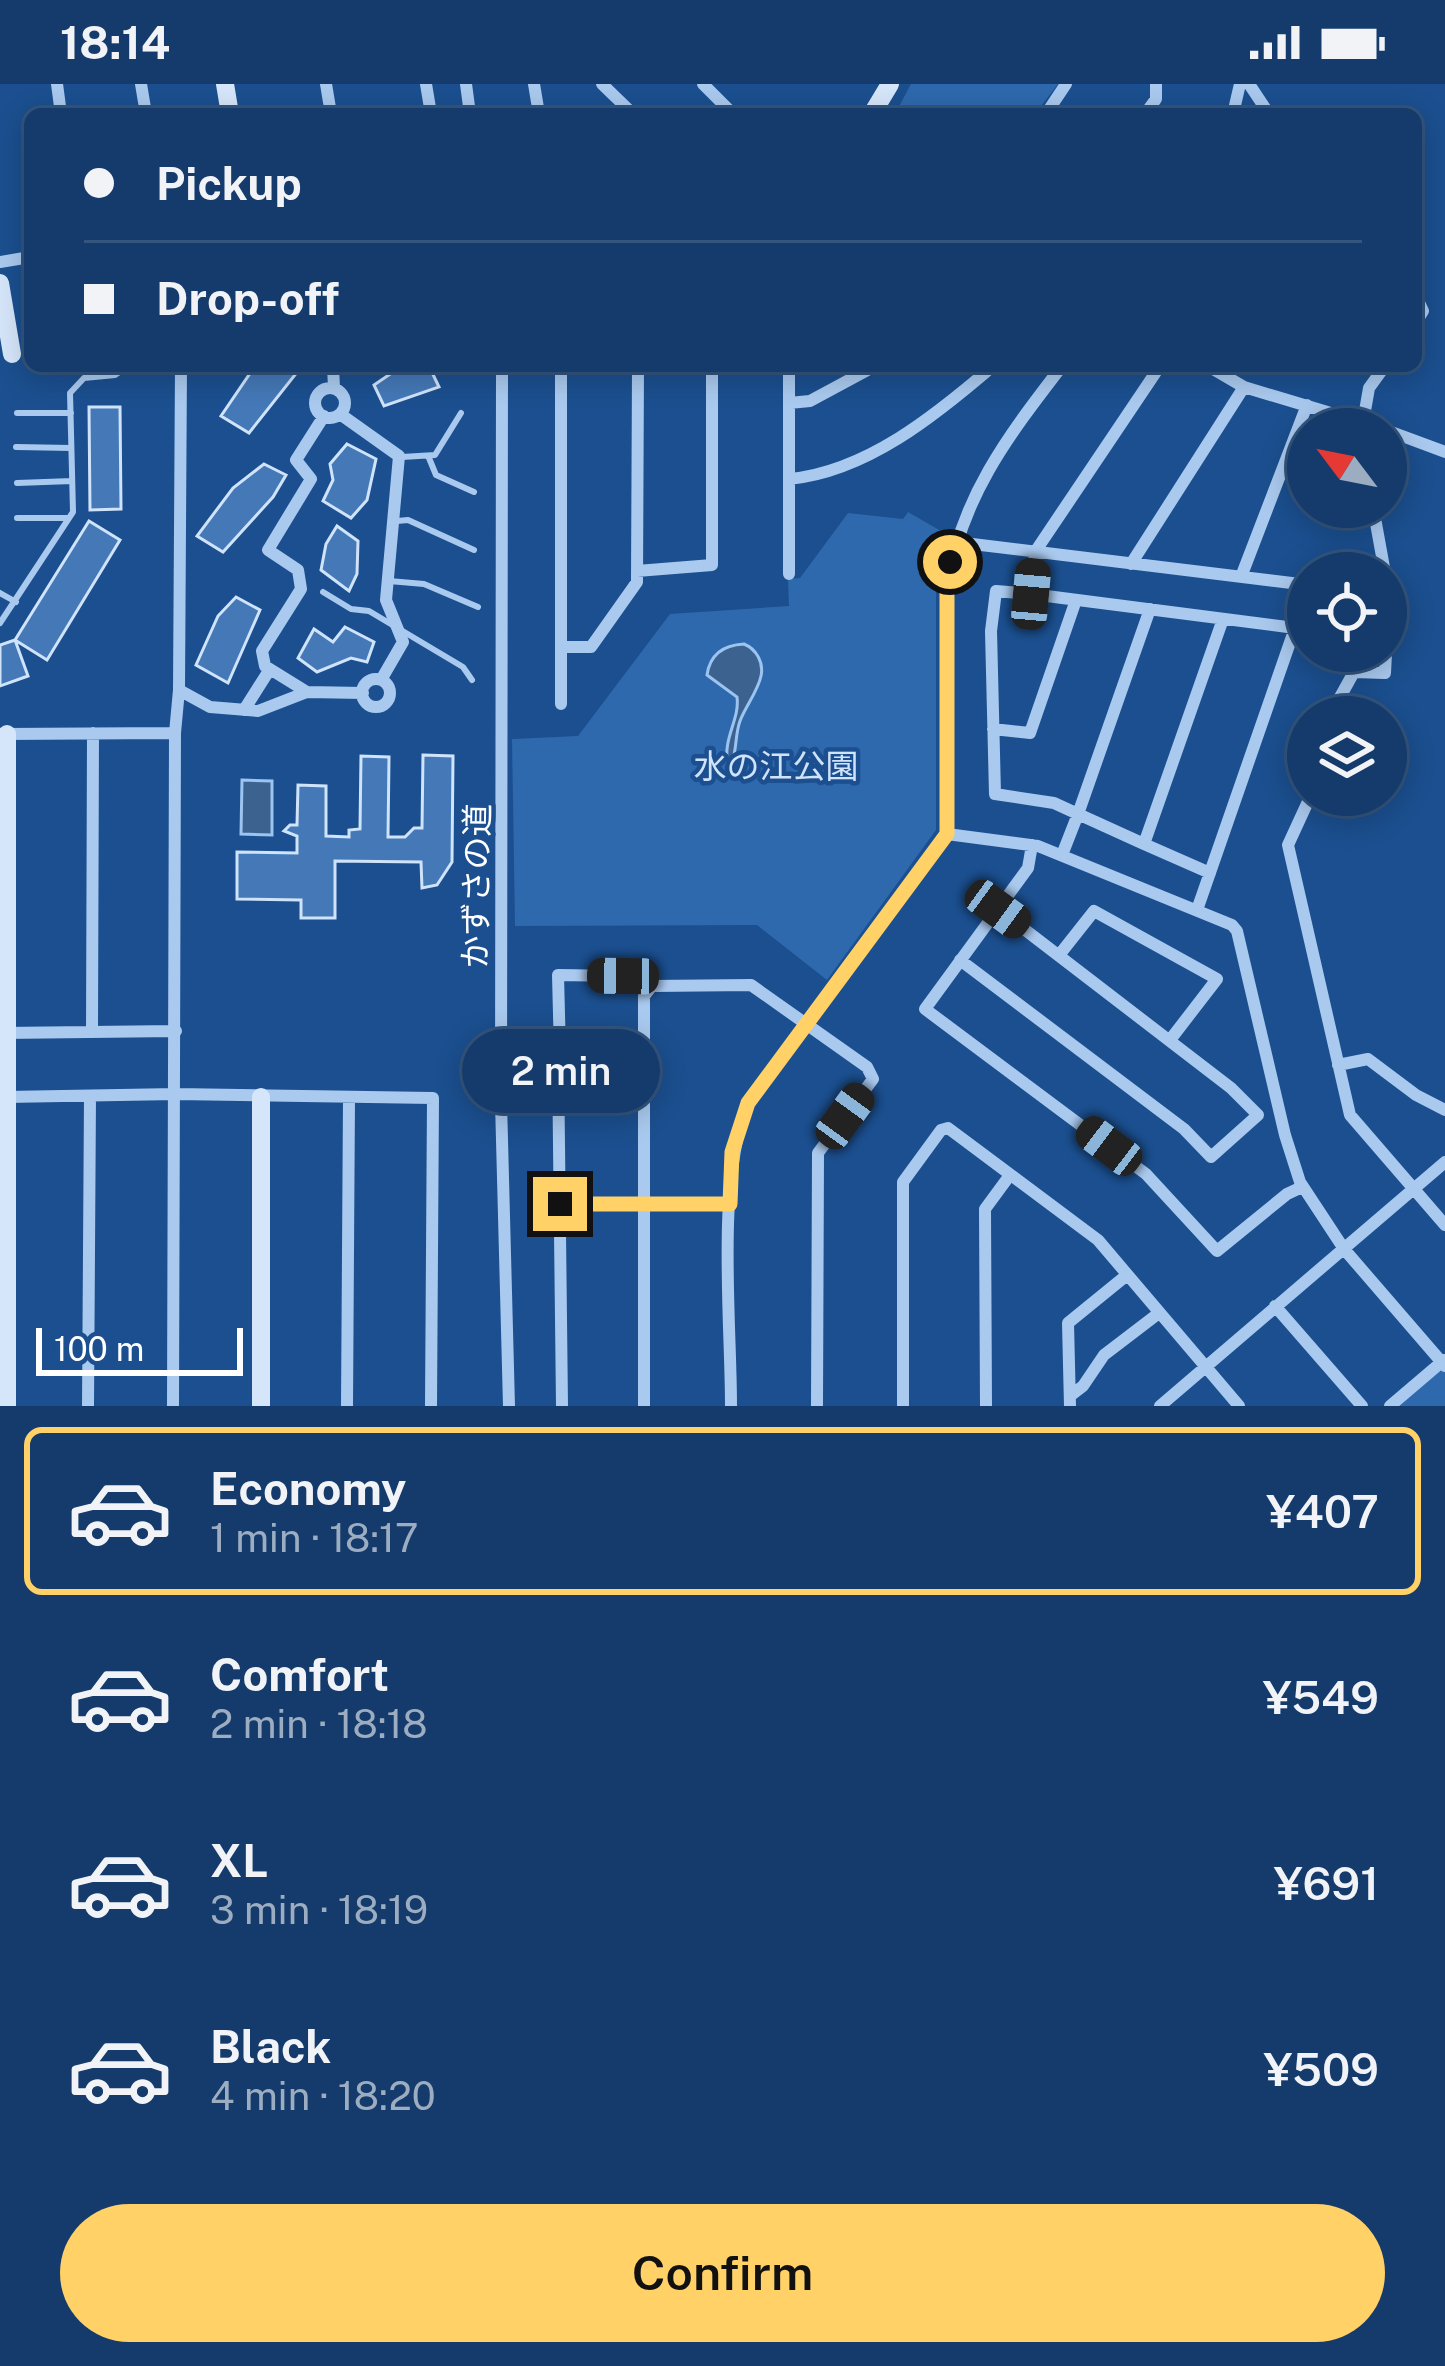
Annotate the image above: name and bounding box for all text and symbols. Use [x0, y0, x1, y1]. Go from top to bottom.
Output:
text: 18:14 [60, 16, 170, 69]
text: Pickup [156, 157, 302, 210]
text: Drop-off [156, 272, 339, 325]
north arrow [1287, 408, 1407, 528]
map controls [1287, 408, 1407, 816]
route start [923, 535, 977, 589]
button: locate [1287, 552, 1407, 672]
car [1010, 557, 1052, 631]
button: layers [1287, 696, 1407, 816]
park label: 水の江公園 [694, 747, 859, 785]
street label: かずさの道 [456, 803, 496, 969]
car [958, 873, 1038, 945]
car [587, 957, 659, 995]
callout: 2 min [461, 1030, 659, 1114]
text: 2 min [511, 1048, 611, 1094]
car [809, 1076, 881, 1156]
car [1069, 1110, 1149, 1182]
route end [533, 1177, 587, 1231]
scale bar [36, 1322, 243, 1375]
text: 100 m [54, 1330, 144, 1368]
icon: car [66, 1457, 174, 1565]
text: Economy [210, 1462, 406, 1515]
text: ¥407 [1266, 1485, 1379, 1538]
text: 1 min · 18:17 [210, 1515, 418, 1561]
icon: car [66, 1643, 174, 1751]
text: Comfort [210, 1648, 389, 1701]
text: ¥549 [1263, 1671, 1379, 1724]
text: 2 min · 18:18 [210, 1701, 428, 1747]
icon: car [66, 1829, 174, 1937]
text: XL [210, 1834, 268, 1887]
text: ¥691 [1274, 1857, 1379, 1910]
text: 3 min · 18:19 [210, 1887, 428, 1933]
icon: car [66, 2015, 174, 2123]
text: Black [210, 2020, 331, 2073]
text: ¥509 [1264, 2043, 1379, 2096]
text: 4 min · 18:20 [210, 2073, 436, 2119]
button: Confirm [60, 2204, 1385, 2342]

